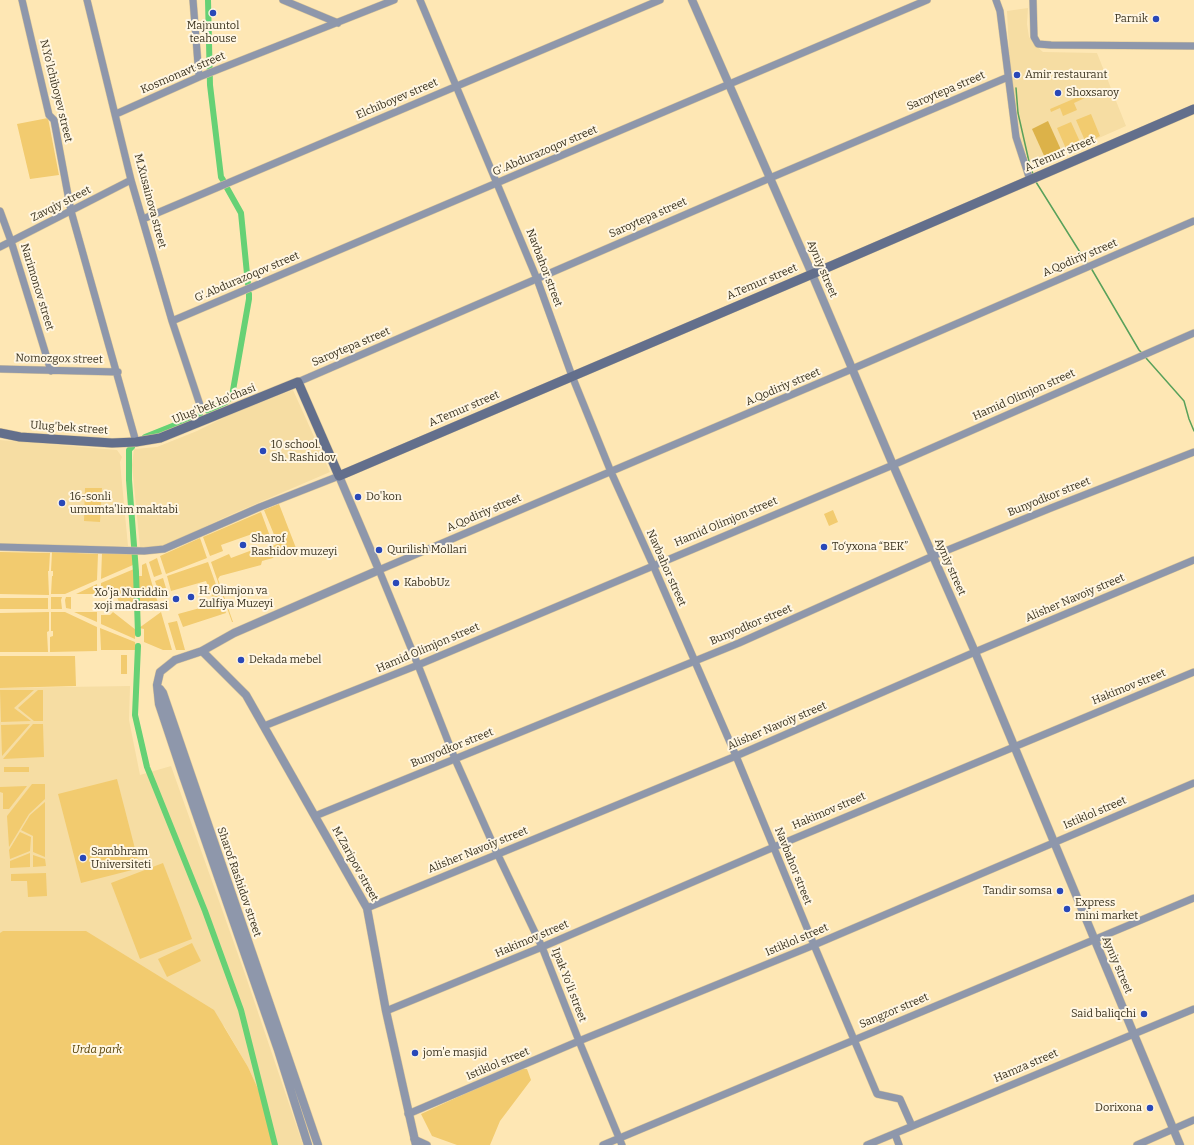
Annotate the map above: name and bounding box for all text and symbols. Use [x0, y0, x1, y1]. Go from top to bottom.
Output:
marker: Majnuntol teahouse [208, 8, 218, 18]
place label: Parnik [1115, 12, 1148, 26]
marker: Parnik [1151, 14, 1161, 24]
place label: Majnuntol teahouse [187, 19, 239, 45]
street label: N.Yo'lchiboyev street [37, 38, 75, 144]
street label: Kosmonavt street [139, 49, 227, 97]
place label: Amir restaurant [1025, 68, 1107, 82]
street label: Saroytepa street [905, 69, 987, 113]
marker: Amir restaurant [1012, 70, 1022, 80]
street label: Elchiboyev street [354, 76, 440, 122]
place label: Shoxsaroy [1066, 86, 1119, 100]
marker: Shoxsaroy [1053, 88, 1063, 98]
street label: G'.Abdurazoqov street [491, 123, 599, 179]
street label: A.Temur street [1023, 133, 1097, 175]
street label: M.Xusainova street [131, 152, 169, 250]
street label: Zavqiy street [29, 183, 93, 225]
street label: Saroytepa street [607, 195, 689, 241]
street label: Navbahor street [523, 227, 565, 309]
street label: A.Qodiriy street [1041, 236, 1119, 280]
street label: Ayniy street [804, 238, 840, 300]
street label: Narimonov street [17, 242, 57, 332]
street label: G'.Abdurazoqov street [193, 249, 301, 305]
street label: A.Temur street [725, 261, 799, 303]
street label: Saroytepa street [310, 325, 392, 369]
street label: Nomozgoх street [15, 352, 103, 366]
street label: A.Qodiriy street [744, 365, 822, 409]
street label: Hamid Olimjon street [971, 367, 1077, 423]
street label: Ulug'bek ko'chasi [170, 381, 258, 427]
street label: A.Temur street [427, 388, 501, 430]
street label: Ulug'bek street [30, 419, 108, 437]
place label: 10 school. Sh. Rashidov [271, 438, 336, 464]
marker: 10 school. Sh. Rashidov [258, 446, 268, 456]
street label: Bunyodkor street [1006, 474, 1092, 520]
place label: 16-sonli umumta'lim maktabi [70, 490, 178, 516]
place label: Do'kon [366, 490, 402, 504]
street label: A.Qodiriy street [445, 491, 523, 535]
marker: Do'kon [353, 492, 363, 502]
street label: Hamid Olimjon street [673, 494, 779, 550]
marker: 16-sonli umumta'lim maktabi [57, 498, 67, 508]
street label: Navbahor street [643, 528, 689, 608]
place label: Sharof Rashidov muzeyi [251, 532, 337, 558]
street label: Ayniy street [932, 536, 968, 598]
marker: Sharof Rashidov muzeyi [238, 540, 248, 550]
place label: To‘yxona “BEK” [832, 540, 908, 554]
marker: To‘yxona “BEK” [819, 542, 829, 552]
place label: Qurilish Mollari [387, 543, 467, 557]
marker: Qurilish Mollari [374, 545, 384, 555]
street label: Alisher Navoiy street [1023, 571, 1127, 625]
place label: KabobUz [404, 576, 450, 590]
marker: KabobUz [391, 578, 401, 588]
place label: H. Olimjon va Zulfiya Muzeyi [199, 584, 273, 610]
place label: Xo'ja Nuriddin xoji madrasasi [94, 586, 168, 612]
marker: H. Olimjon va Zulfiya Muzeyi [186, 592, 196, 602]
marker: Xo'ja Nuriddin xoji madrasasi [171, 594, 181, 604]
street label: Bunyodkor street [708, 602, 794, 648]
street label: Hamid Olimjon street [375, 620, 481, 676]
place label: Dekada mebel [249, 653, 321, 667]
marker: Dekada mebel [236, 655, 246, 665]
street label: Hakimov street [1090, 666, 1168, 708]
street label: Alisher Navoiy street [725, 699, 829, 753]
street label: Bunyodkor street [409, 725, 495, 771]
street label: Hakimov street [790, 790, 868, 832]
street label: Istiklol street [1062, 794, 1128, 832]
street label: M.Zaripov street [329, 824, 381, 904]
street label: Alisher Navoiy street [426, 824, 530, 876]
street label: Sharof Rashidov street [214, 825, 264, 939]
street label: Navbahor street [771, 825, 815, 907]
place label: Sambhram Universiteti [91, 845, 151, 871]
marker: Sambhram Universiteti [78, 853, 88, 863]
place label: Tandir somsa [983, 884, 1052, 898]
marker: Tandir somsa [1055, 886, 1065, 896]
place label: Express mini market [1075, 896, 1138, 922]
marker: Express mini market [1062, 904, 1072, 914]
street label: Hakimov street [493, 918, 571, 960]
street label: Istiklol street [764, 921, 830, 959]
street label: Ayniy street [1099, 934, 1135, 996]
street label: Ipak Yo'li street [549, 946, 589, 1024]
street label: Sangzor street [857, 990, 931, 1032]
place label: Said baliqchi [1071, 1007, 1136, 1021]
marker: Said baliqchi [1139, 1009, 1149, 1019]
park label: Urda park [72, 1043, 122, 1057]
street label: Istiklol street [465, 1045, 531, 1083]
place label: jom'e masjid [423, 1046, 487, 1060]
street label: Hamza street [992, 1047, 1060, 1085]
marker: jom'e masjid [410, 1048, 420, 1058]
place label: Dorixona [1095, 1101, 1142, 1115]
marker: Dorixona [1145, 1103, 1155, 1113]

